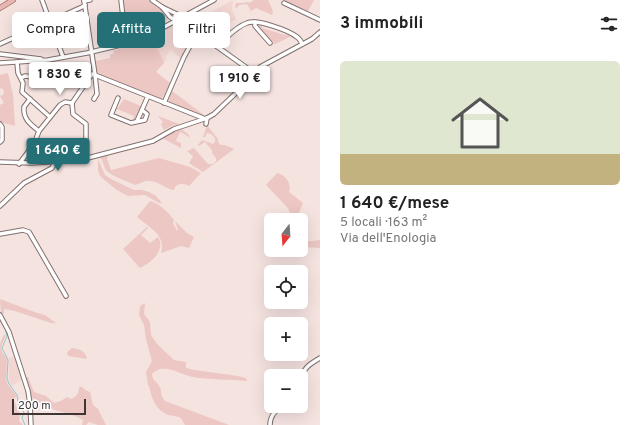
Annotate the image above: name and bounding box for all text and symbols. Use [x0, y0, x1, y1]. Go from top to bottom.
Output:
chip: Compra [12, 12, 89, 48]
chip: Affitta [97, 12, 165, 48]
chip: Filtri [173, 12, 230, 48]
text: 3 immobili [340, 13, 423, 35]
icon: filters [598, 13, 620, 35]
pin: 1 830 € [23, 62, 97, 96]
pin: 1 910 € [203, 66, 277, 100]
text: 1 830 € [38, 67, 82, 83]
text: 1 910 € [219, 71, 261, 87]
icon: home [444, 87, 516, 159]
pin: 1 640 € [21, 138, 95, 172]
text: 1 640 € [36, 143, 80, 159]
text: 1 640 €/mese [340, 193, 449, 215]
north arrow [264, 213, 308, 257]
map controls [264, 213, 308, 413]
text: 5 locali · 163 m² [340, 215, 427, 231]
text: Via dell'Enologia [340, 231, 436, 247]
button: locate [264, 265, 308, 309]
button: + [264, 317, 308, 361]
button: − [264, 369, 308, 413]
scale bar [12, 397, 86, 416]
text: 200 m [18, 399, 51, 413]

